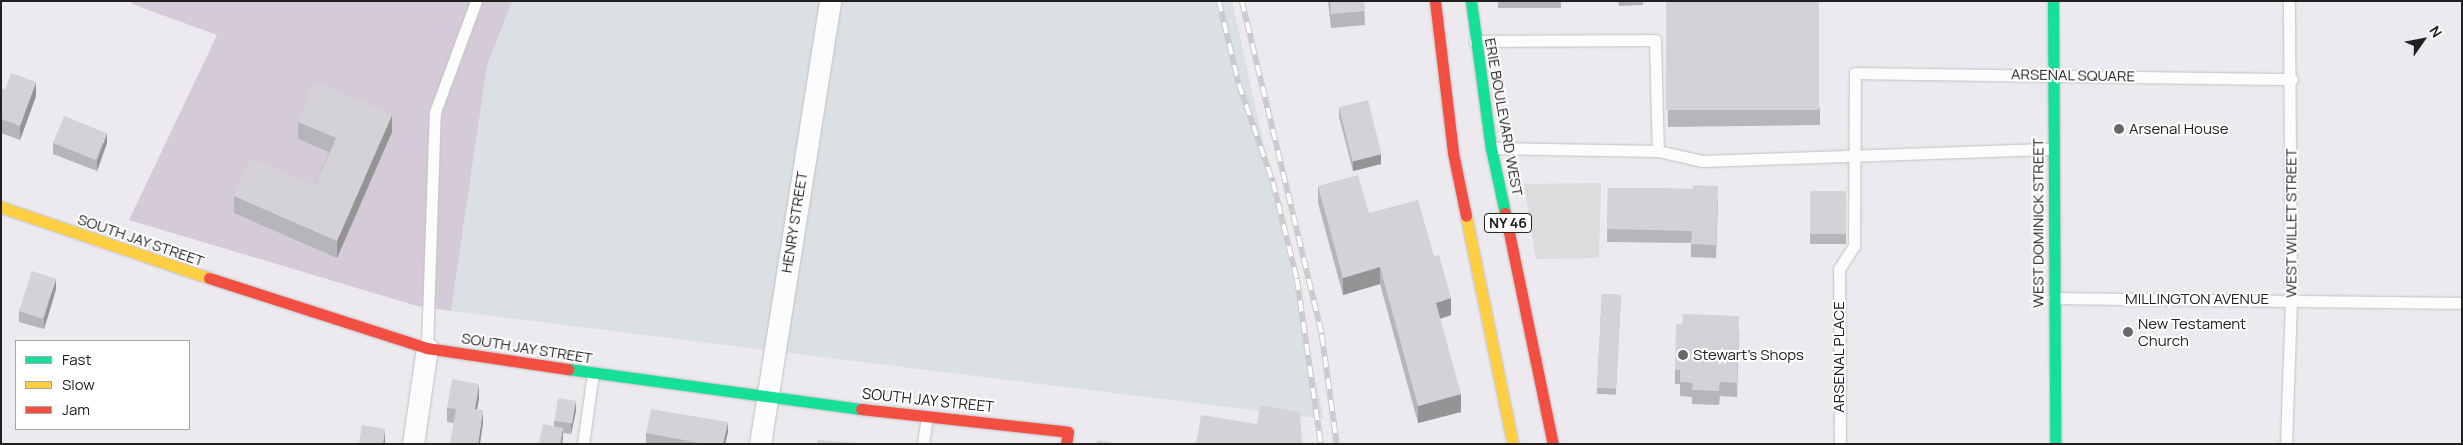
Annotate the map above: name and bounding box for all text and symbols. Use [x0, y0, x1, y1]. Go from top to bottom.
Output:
north arrow [2398, 15, 2448, 65]
text: N [2425, 22, 2447, 41]
street label: ERIE BOULEVARD WEST [1481, 37, 1527, 197]
street label: ARSENAL SQUARE [2010, 65, 2136, 85]
place label: Arsenal House [2129, 120, 2228, 138]
marker: Arsenal House [2113, 123, 2125, 135]
street label: WEST DOMINICK STREET [2029, 138, 2047, 308]
street label: WEST WILLET STREET [2282, 148, 2300, 298]
street label: HENRY STREET [777, 170, 811, 274]
street label: SOUTH JAY STREET [75, 210, 207, 270]
road number: NY 46 [1483, 212, 1533, 234]
street label: MILLINGTON AVENUE [2125, 290, 2269, 308]
street label: ARSENAL PLACE [1830, 301, 1848, 413]
place label: New Testament Church [2138, 314, 2246, 349]
marker: New Testament Church [2122, 326, 2134, 338]
street label: SOUTH JAY STREET [460, 329, 594, 367]
legend [15, 340, 190, 430]
place label: Stewart's Shops [1693, 346, 1804, 364]
text: Fast [62, 349, 91, 370]
marker: Stewart's Shops [1677, 349, 1689, 361]
text: Slow [62, 374, 95, 395]
street label: SOUTH JAY STREET [861, 384, 995, 416]
text: Jam [62, 399, 90, 420]

